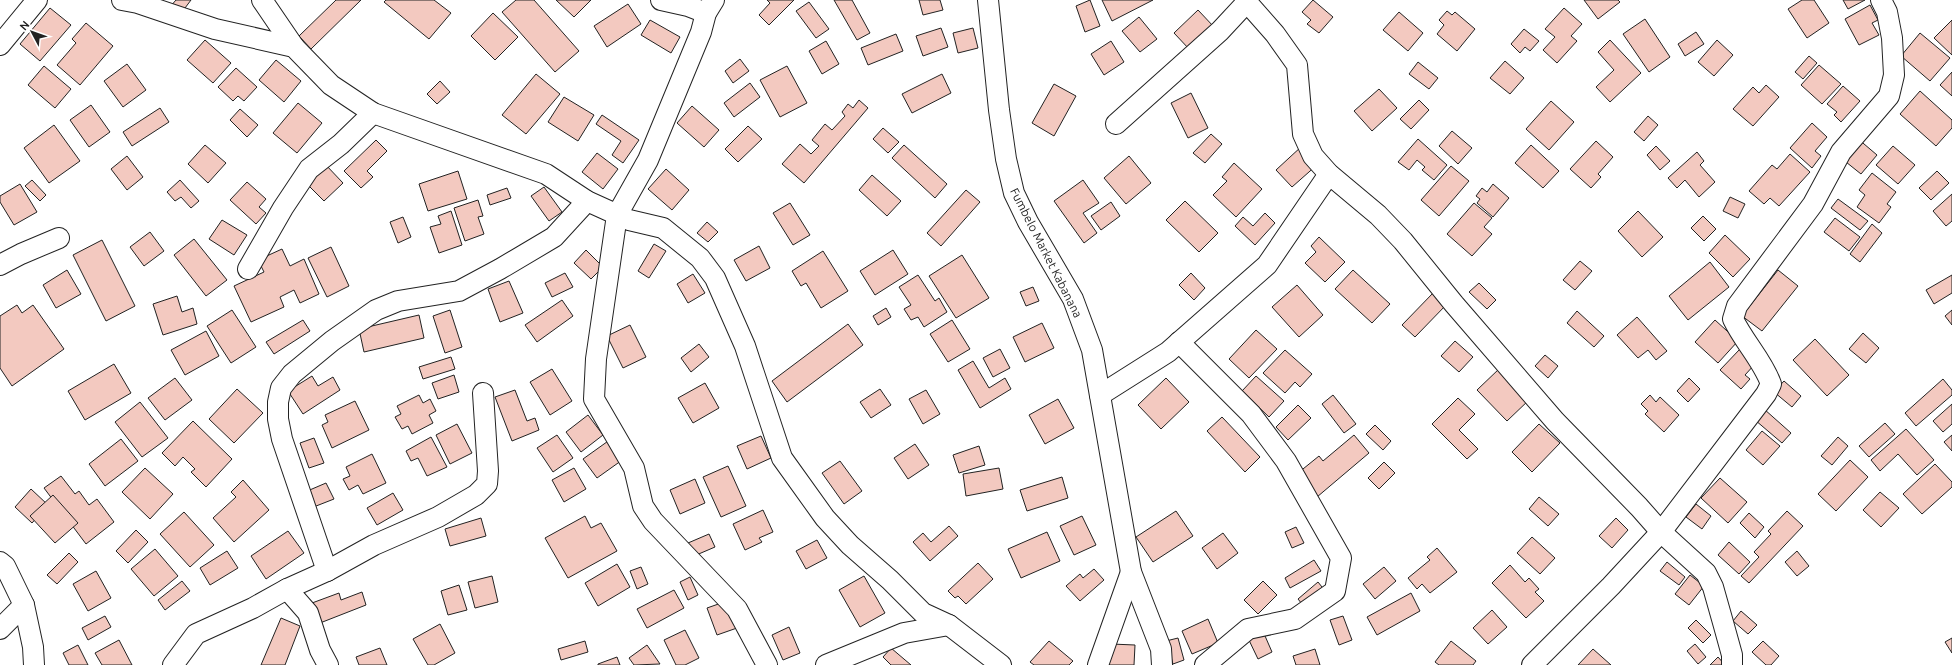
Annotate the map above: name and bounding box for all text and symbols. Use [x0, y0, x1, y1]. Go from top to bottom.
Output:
north arrow [12, 12, 52, 52]
text: N [17, 18, 32, 32]
street label: Fumbelo Market Kabanana [1008, 186, 1085, 320]

